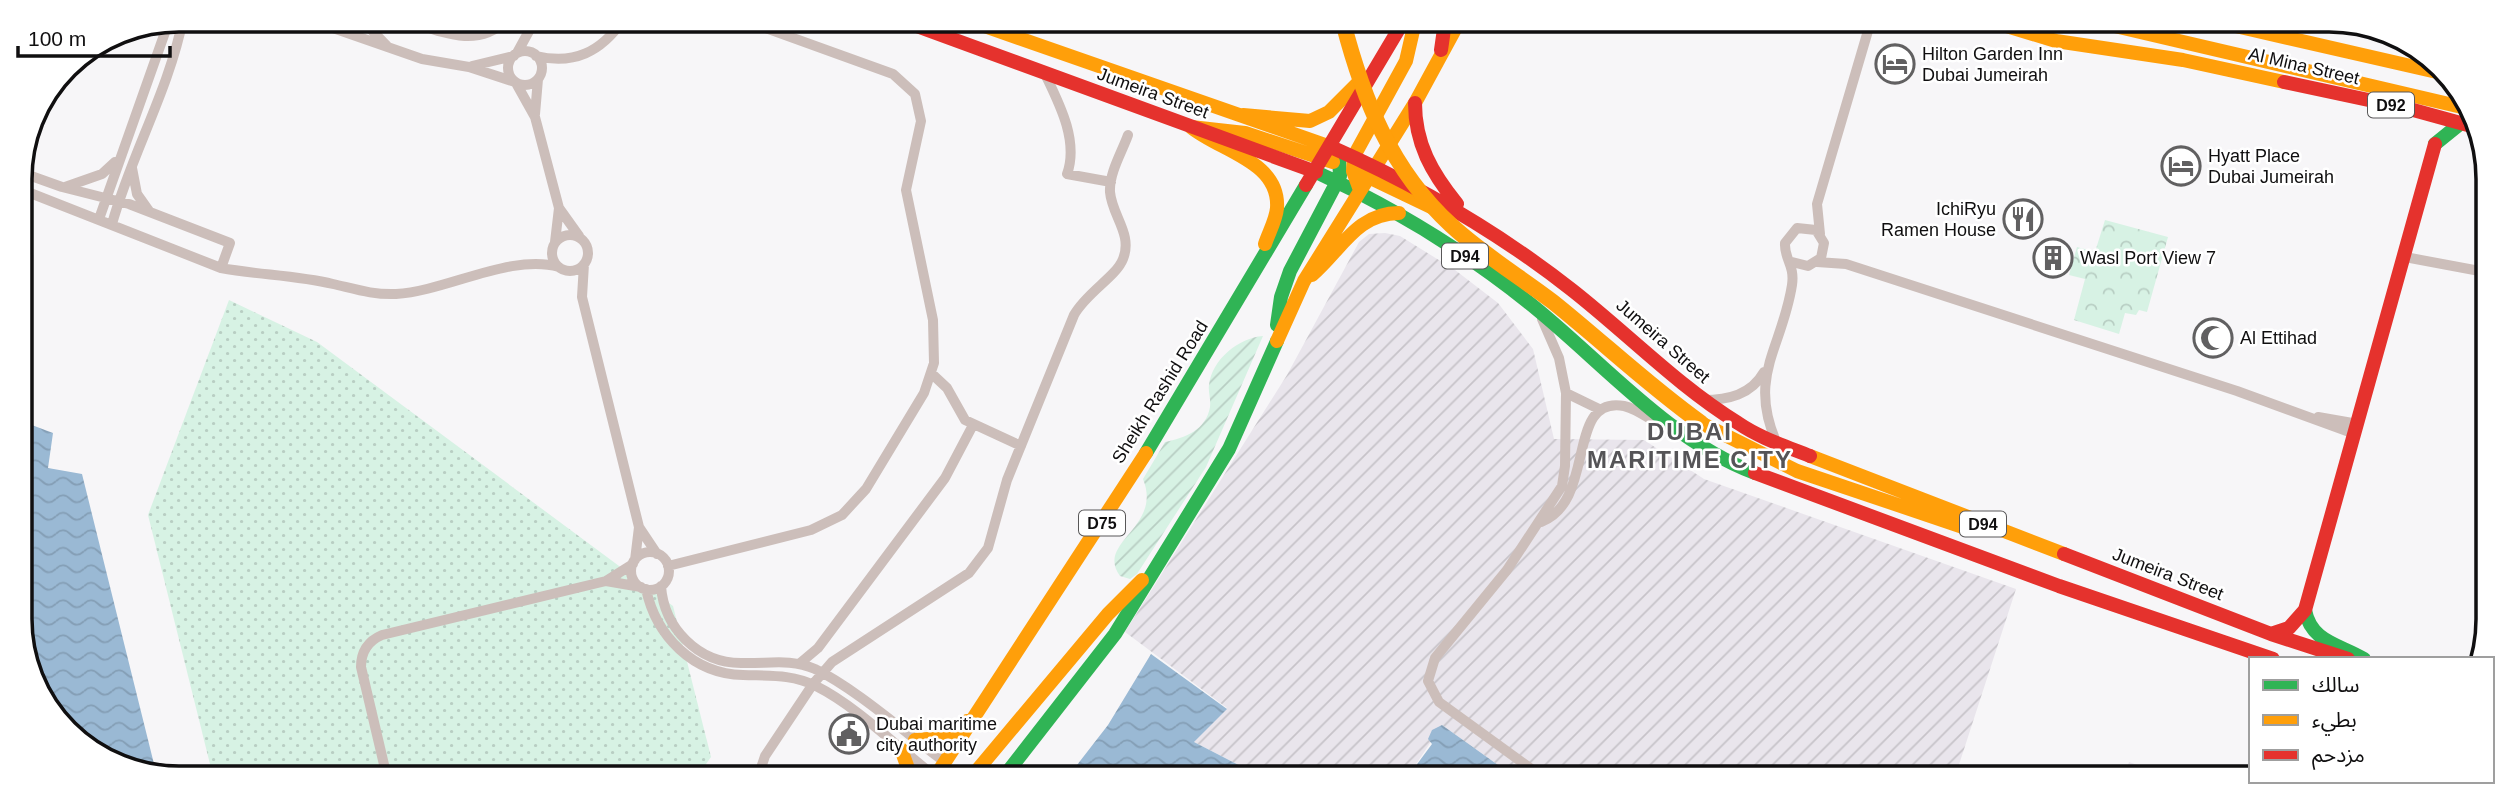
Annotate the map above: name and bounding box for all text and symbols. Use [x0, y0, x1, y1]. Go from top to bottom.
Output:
scale bar [18, 14, 170, 58]
text: 100 m [28, 27, 86, 50]
hotel icon: Hilton Garden Inn Dubai Jumeirah [1874, 43, 1916, 85]
place label: Hilton Garden Inn Dubai Jumeirah [1922, 44, 2063, 85]
street label: Al Mina Street [2247, 44, 2361, 88]
street label: Jumeira Street [1095, 64, 1211, 122]
road number: D92 [2368, 92, 2414, 118]
hotel icon: Hyatt Place Dubai Jumeirah [2160, 145, 2202, 187]
place label: Hyatt Place Dubai Jumeirah [2208, 146, 2334, 187]
restaurant icon: IchiRyu Ramen House [2002, 198, 2044, 240]
place label: IchiRyu Ramen House [1881, 199, 1996, 240]
building icon: Wasl Port View 7 [2032, 237, 2074, 279]
road number: D94 [1442, 244, 1488, 268]
place label: Wasl Port View 7 [2080, 248, 2216, 268]
street label: Jumeira Street [1612, 295, 1714, 387]
street label: Sheikh Rashid Road [1108, 317, 1212, 467]
mosque icon: Al Ettihad [2192, 317, 2234, 359]
place label: Al Ettihad [2240, 328, 2317, 348]
district label: DUBAI MARITIME CITY [1587, 418, 1793, 473]
road number: D75 [1079, 510, 1125, 536]
road number: D94 [1960, 512, 2006, 537]
street label: Jumeira Street [2110, 544, 2226, 604]
legend [2249, 657, 2494, 783]
text: سالك [2312, 673, 2359, 696]
text: بطيء [2312, 708, 2357, 736]
public building icon: Dubai maritime city authority [828, 713, 870, 755]
place label: Dubai maritime city authority [876, 714, 997, 755]
text: مزدحم [2312, 743, 2365, 770]

